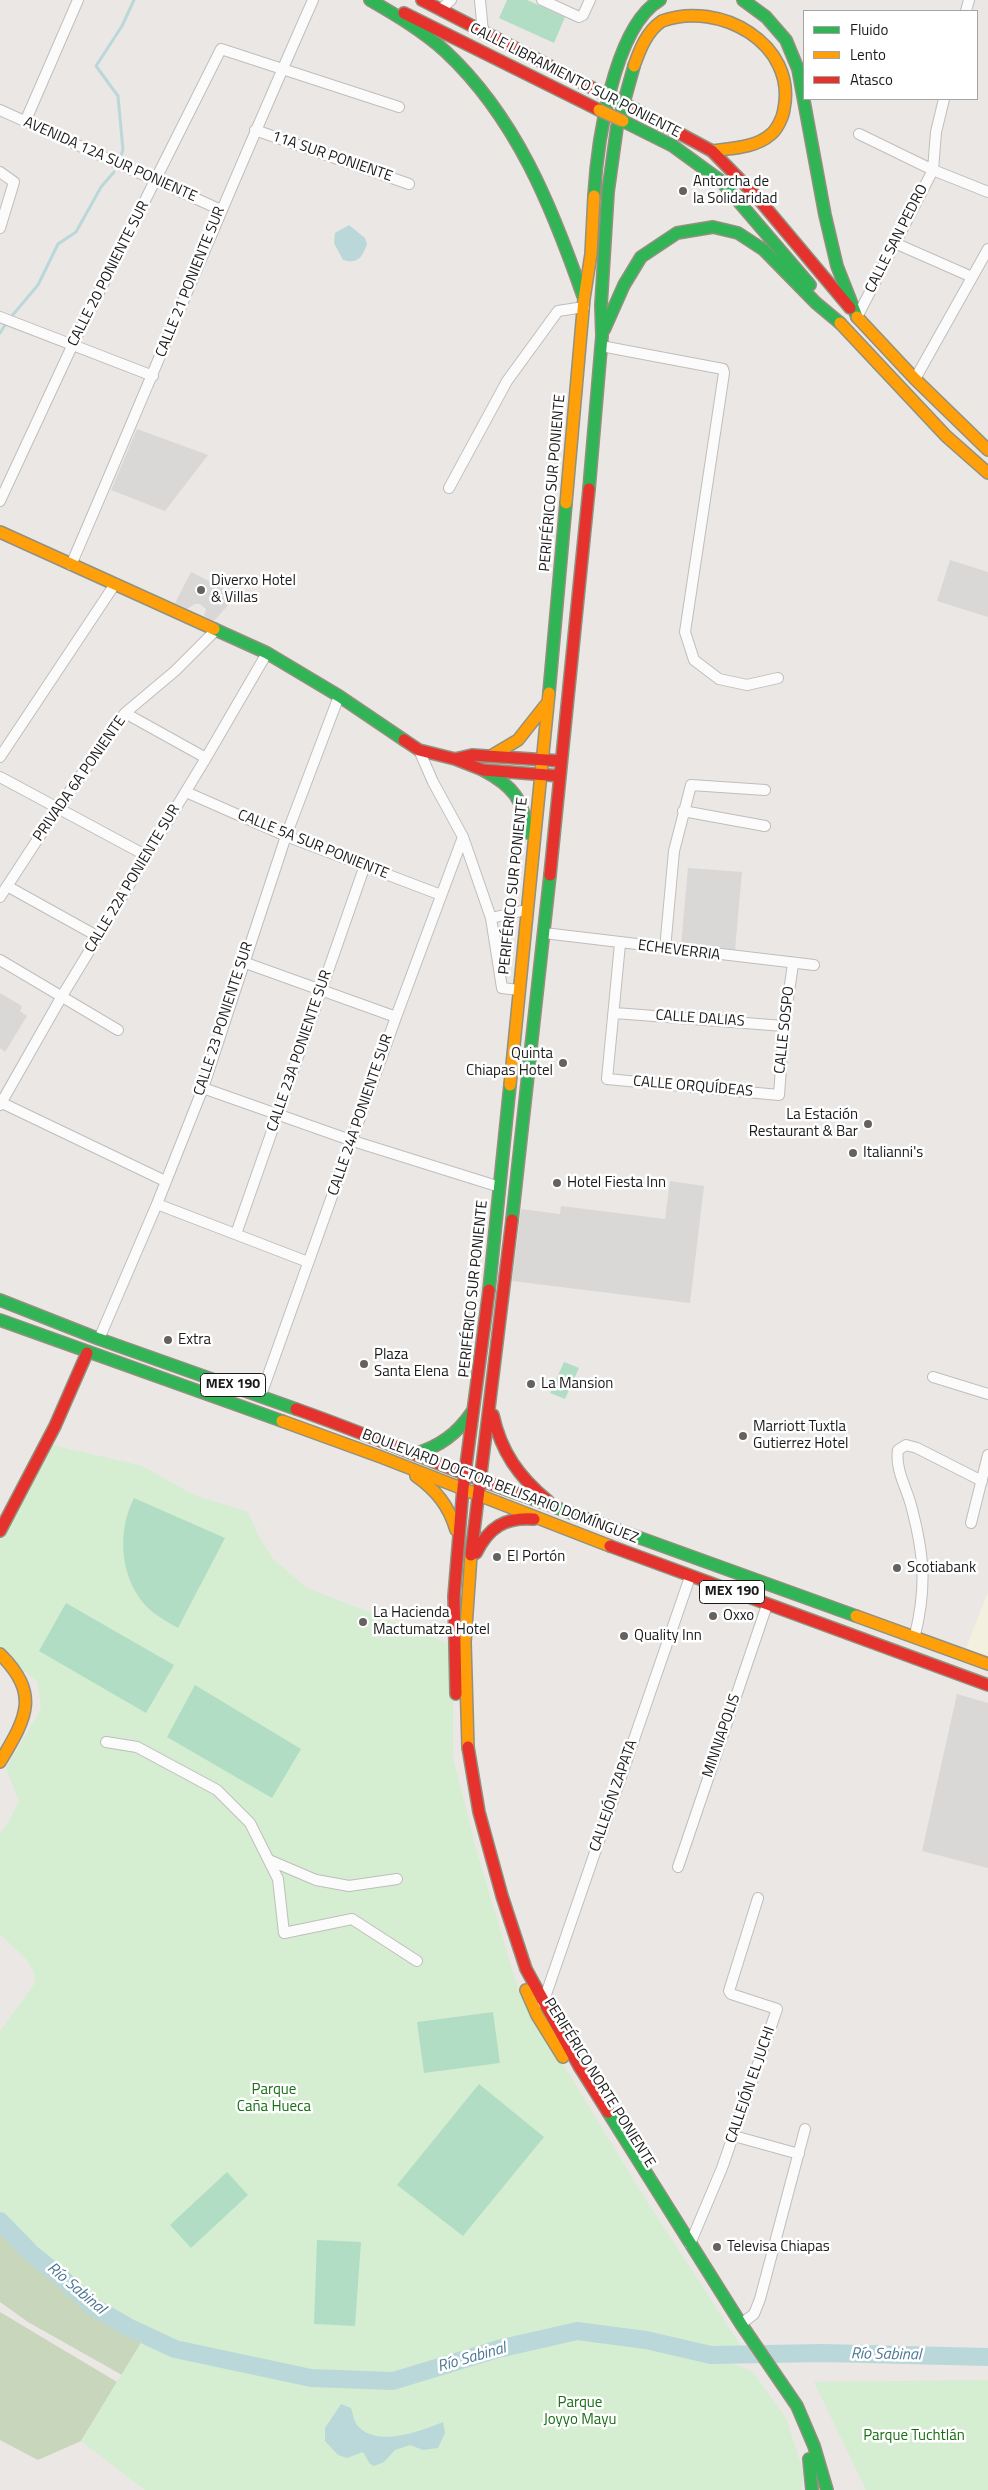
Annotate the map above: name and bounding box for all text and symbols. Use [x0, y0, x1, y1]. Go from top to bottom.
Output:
legend [803, 10, 978, 100]
text: Fluido [850, 18, 888, 41]
street label: CALLE LIBRAMIENTO SUR PONIENTE [467, 20, 683, 142]
text: Lento [850, 43, 886, 66]
text: Atasco [850, 68, 893, 91]
street label: AVENIDA 12A SUR PONIENTE [21, 114, 199, 206]
street label: 11A SUR PONIENTE [269, 128, 395, 186]
place label: Antorcha de la Solidaridad [693, 173, 777, 208]
street label: CALLE SAN PEDRO [862, 182, 932, 296]
marker: Antorcha de la Solidaridad [677, 185, 689, 197]
street label: CALLE 20 PONIENTE SUR [64, 198, 154, 350]
street label: CALLE 21 PONIENTE SUR [153, 204, 229, 360]
street label: PERIFÉRICO SUR PONIENTE [536, 394, 570, 572]
place label: Diverxo Hotel & Villas [211, 572, 296, 607]
marker: Diverxo Hotel & Villas [195, 584, 207, 596]
street label: PRIVADA 6A PONIENTE [30, 713, 130, 845]
street label: PERIFÉRICO SUR PONIENTE [496, 797, 532, 975]
street label: CALLE 22A PONIENTE SUR [82, 802, 184, 956]
street label: CALLE 5A SUR PONIENTE [235, 806, 391, 884]
street label: ECHEVERRIA [637, 937, 721, 965]
street label: CALLE 23 PONIENTE SUR [191, 940, 257, 1098]
street label: CALLE 23A PONIENTE SUR [264, 968, 336, 1134]
street label: CALLE SOSPO [771, 985, 799, 1075]
street label: CALLE DALIAS [655, 1007, 745, 1031]
street label: CALLE 24A PONIENTE SUR [325, 1032, 397, 1198]
place label: Quinta Chiapas Hotel [466, 1045, 553, 1080]
marker: Quinta Chiapas Hotel [557, 1057, 569, 1069]
street label: CALLE ORQUÍDEAS [632, 1073, 754, 1101]
place label: La Estación Restaurant & Bar [749, 1106, 858, 1141]
marker: La Estación Restaurant & Bar [862, 1118, 874, 1130]
place label: Italianni's [863, 1144, 923, 1162]
marker: Italianni's [847, 1147, 859, 1159]
place label: Hotel Fiesta Inn [567, 1174, 666, 1192]
marker: Hotel Fiesta Inn [551, 1177, 563, 1189]
street label: PERIFÉRICO SUR PONIENTE [456, 1200, 492, 1378]
place label: Extra [178, 1331, 211, 1349]
marker: Extra [162, 1334, 174, 1346]
place label: Plaza Santa Elena [374, 1346, 449, 1381]
marker: Plaza Santa Elena [358, 1358, 370, 1370]
road number: MEX 190 [200, 1374, 266, 1396]
place label: La Mansion [541, 1375, 613, 1393]
marker: La Mansion [525, 1378, 537, 1390]
place label: Marriott Tuxtla Gutierrez Hotel [753, 1418, 848, 1453]
street label: BOULEVARD DOCTOR BELISARIO DOMÍNGUEZ [359, 1426, 641, 1548]
marker: Marriott Tuxtla Gutierrez Hotel [737, 1430, 749, 1442]
place label: El Portón [507, 1548, 565, 1566]
marker: El Portón [491, 1551, 503, 1563]
place label: Scotiabank [907, 1559, 976, 1577]
marker: Scotiabank [891, 1562, 903, 1574]
road number: MEX 190 [700, 1580, 764, 1604]
place label: La Hacienda Mactumatza Hotel [373, 1604, 490, 1639]
place label: Oxxo [723, 1607, 754, 1625]
marker: Oxxo [707, 1610, 719, 1622]
marker: La Hacienda Mactumatza Hotel [357, 1616, 369, 1628]
place label: Quality Inn [634, 1627, 702, 1645]
marker: Quality Inn [618, 1630, 630, 1642]
street label: MINNIAPOLIS [699, 1692, 745, 1780]
street label: CALLEJÓN ZAPATA [586, 1738, 642, 1854]
street label: PERIFÉRICO NORTE PONIENTE [539, 1995, 659, 2171]
street label: CALLEJÓN EL JUCHI [723, 2024, 779, 2146]
park label: Parque Caña Hueca [237, 2081, 311, 2116]
place label: Televisa Chiapas [727, 2238, 830, 2256]
marker: Televisa Chiapas [711, 2241, 723, 2253]
water label: Río Sabinal [43, 2259, 109, 2319]
water label: Río Sabinal [436, 2339, 508, 2377]
water label: Río Sabinal [851, 2345, 921, 2365]
park label: Parque Joyyo Mayu [544, 2394, 616, 2429]
park label: Parque Tuchtlán [863, 2427, 965, 2445]

